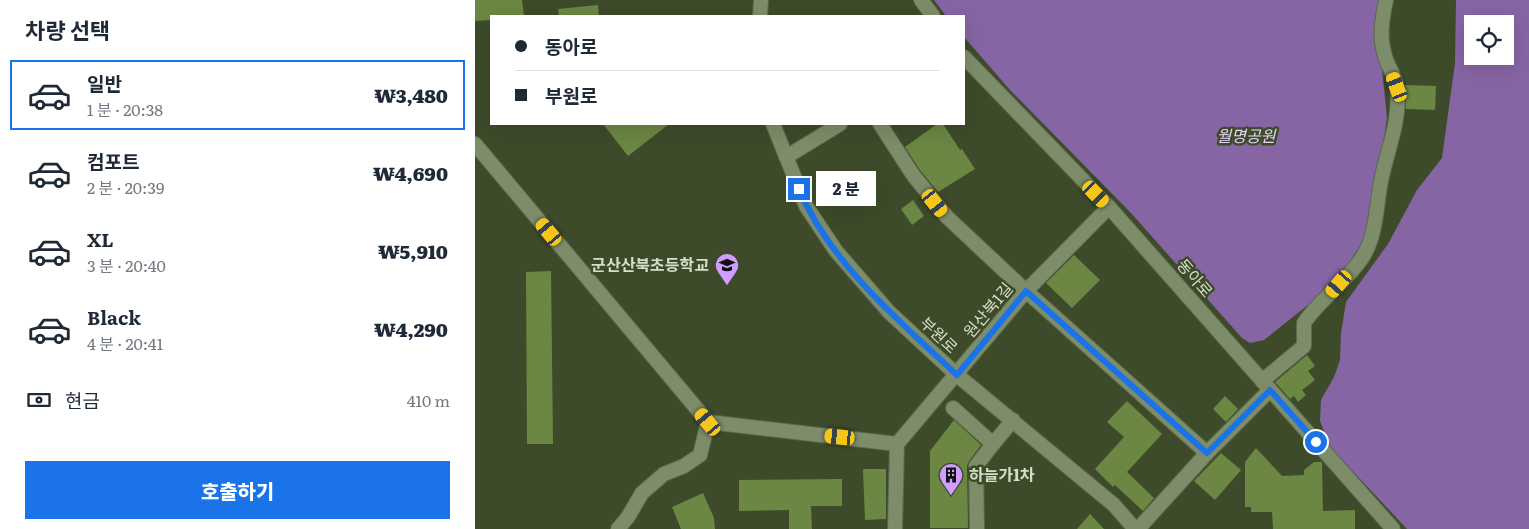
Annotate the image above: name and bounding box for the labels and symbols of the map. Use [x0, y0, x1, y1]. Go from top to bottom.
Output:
car [1384, 70, 1409, 104]
park label: 월명공원 [1217, 123, 1277, 147]
callout: 2 분 [817, 172, 877, 206]
route end [788, 178, 810, 200]
car [1080, 178, 1111, 210]
car [919, 187, 950, 219]
car [533, 216, 564, 248]
place label: 군산산북초등학교 [591, 252, 709, 276]
school or university icon: 군산산북초등학교 [714, 252, 740, 286]
street label: 동아로 [1172, 253, 1219, 302]
car [1323, 268, 1354, 300]
street label: 원산북1길 [957, 277, 1017, 342]
street label: 부원로 [915, 310, 964, 358]
car [692, 406, 723, 438]
car [824, 428, 855, 446]
route start [1305, 431, 1327, 453]
building icon: 하늘가1차 [938, 462, 964, 496]
place label: 하늘가1차 [969, 462, 1035, 486]

